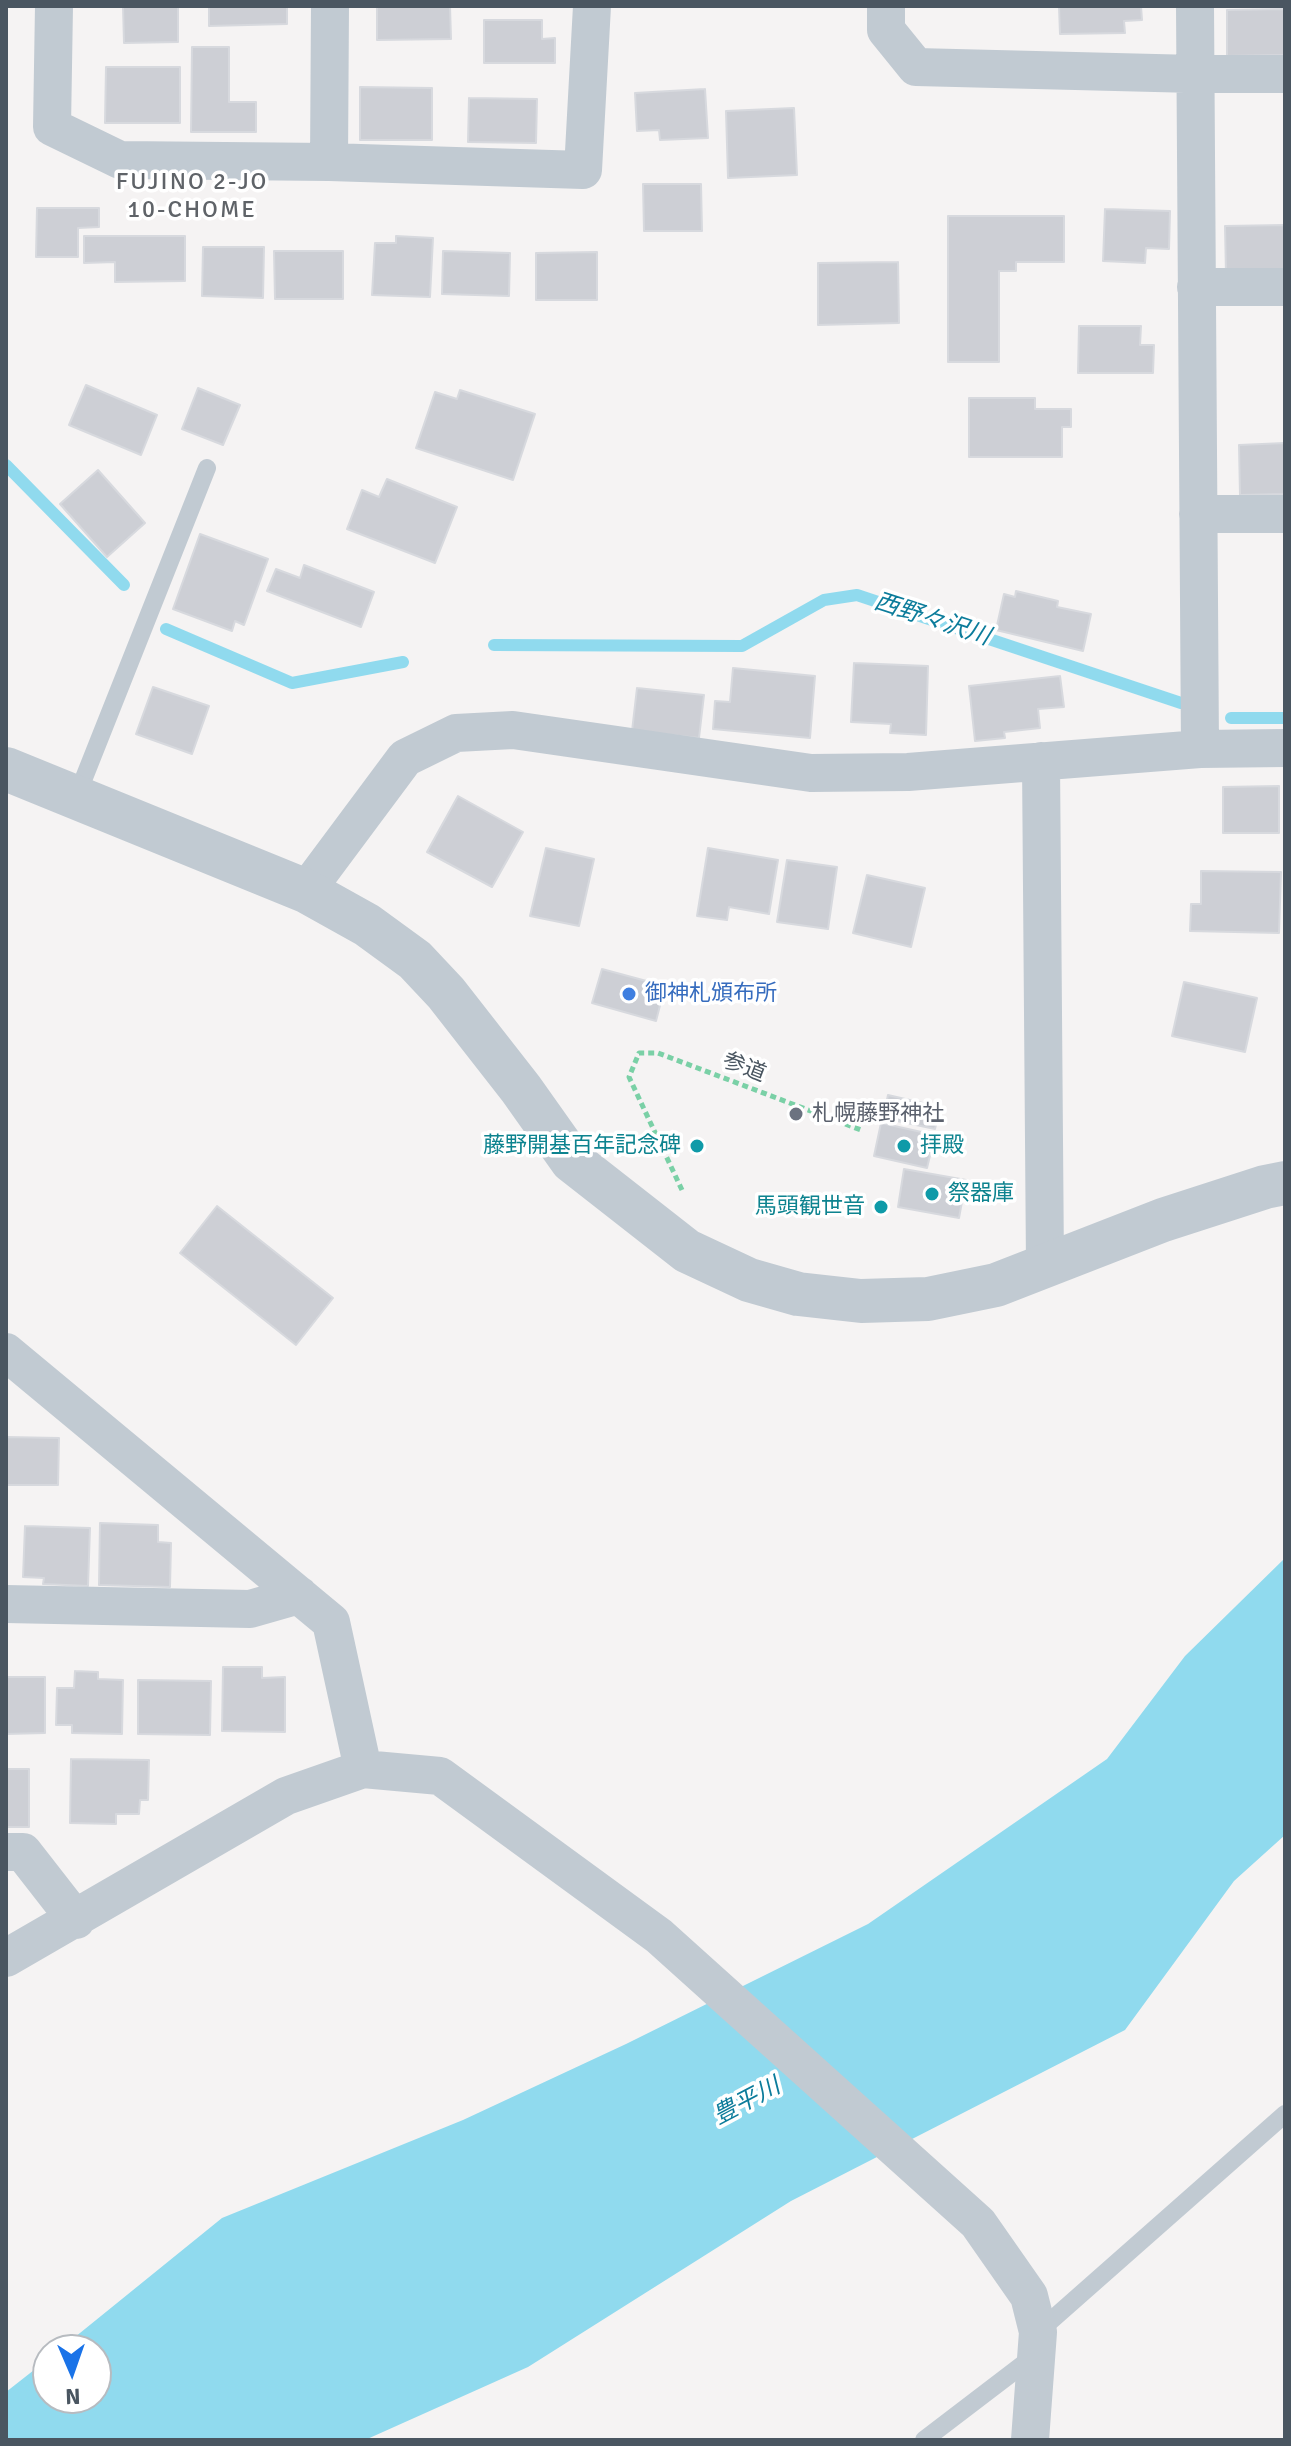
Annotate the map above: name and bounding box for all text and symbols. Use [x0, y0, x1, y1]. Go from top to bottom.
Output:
district label: FUJINO 2-JO 10-CHOME [116, 169, 268, 225]
water label: 西野々沢川 [870, 588, 994, 652]
place label: 御神札頒布所 [645, 981, 777, 1007]
marker: 御神札頒布所 [620, 985, 638, 1003]
street label: 参道 [719, 1048, 769, 1088]
place label: 札幌藤野神社 [812, 1101, 944, 1127]
marker: 札幌藤野神社 [787, 1105, 805, 1123]
place label: 藤野開基百年記念碑 [483, 1133, 681, 1159]
place label: 拝殿 [920, 1133, 964, 1159]
marker: 藤野開基百年記念碑 [688, 1137, 706, 1155]
marker: 拝殿 [895, 1137, 913, 1155]
place label: 祭器庫 [948, 1181, 1014, 1207]
marker: 祭器庫 [923, 1185, 941, 1203]
place label: 馬頭観世音 [755, 1194, 865, 1220]
marker: 馬頭観世音 [872, 1198, 890, 1216]
water label: 豊平川 [708, 2072, 786, 2132]
north arrow [32, 2334, 112, 2414]
text: N [65, 2383, 81, 2410]

